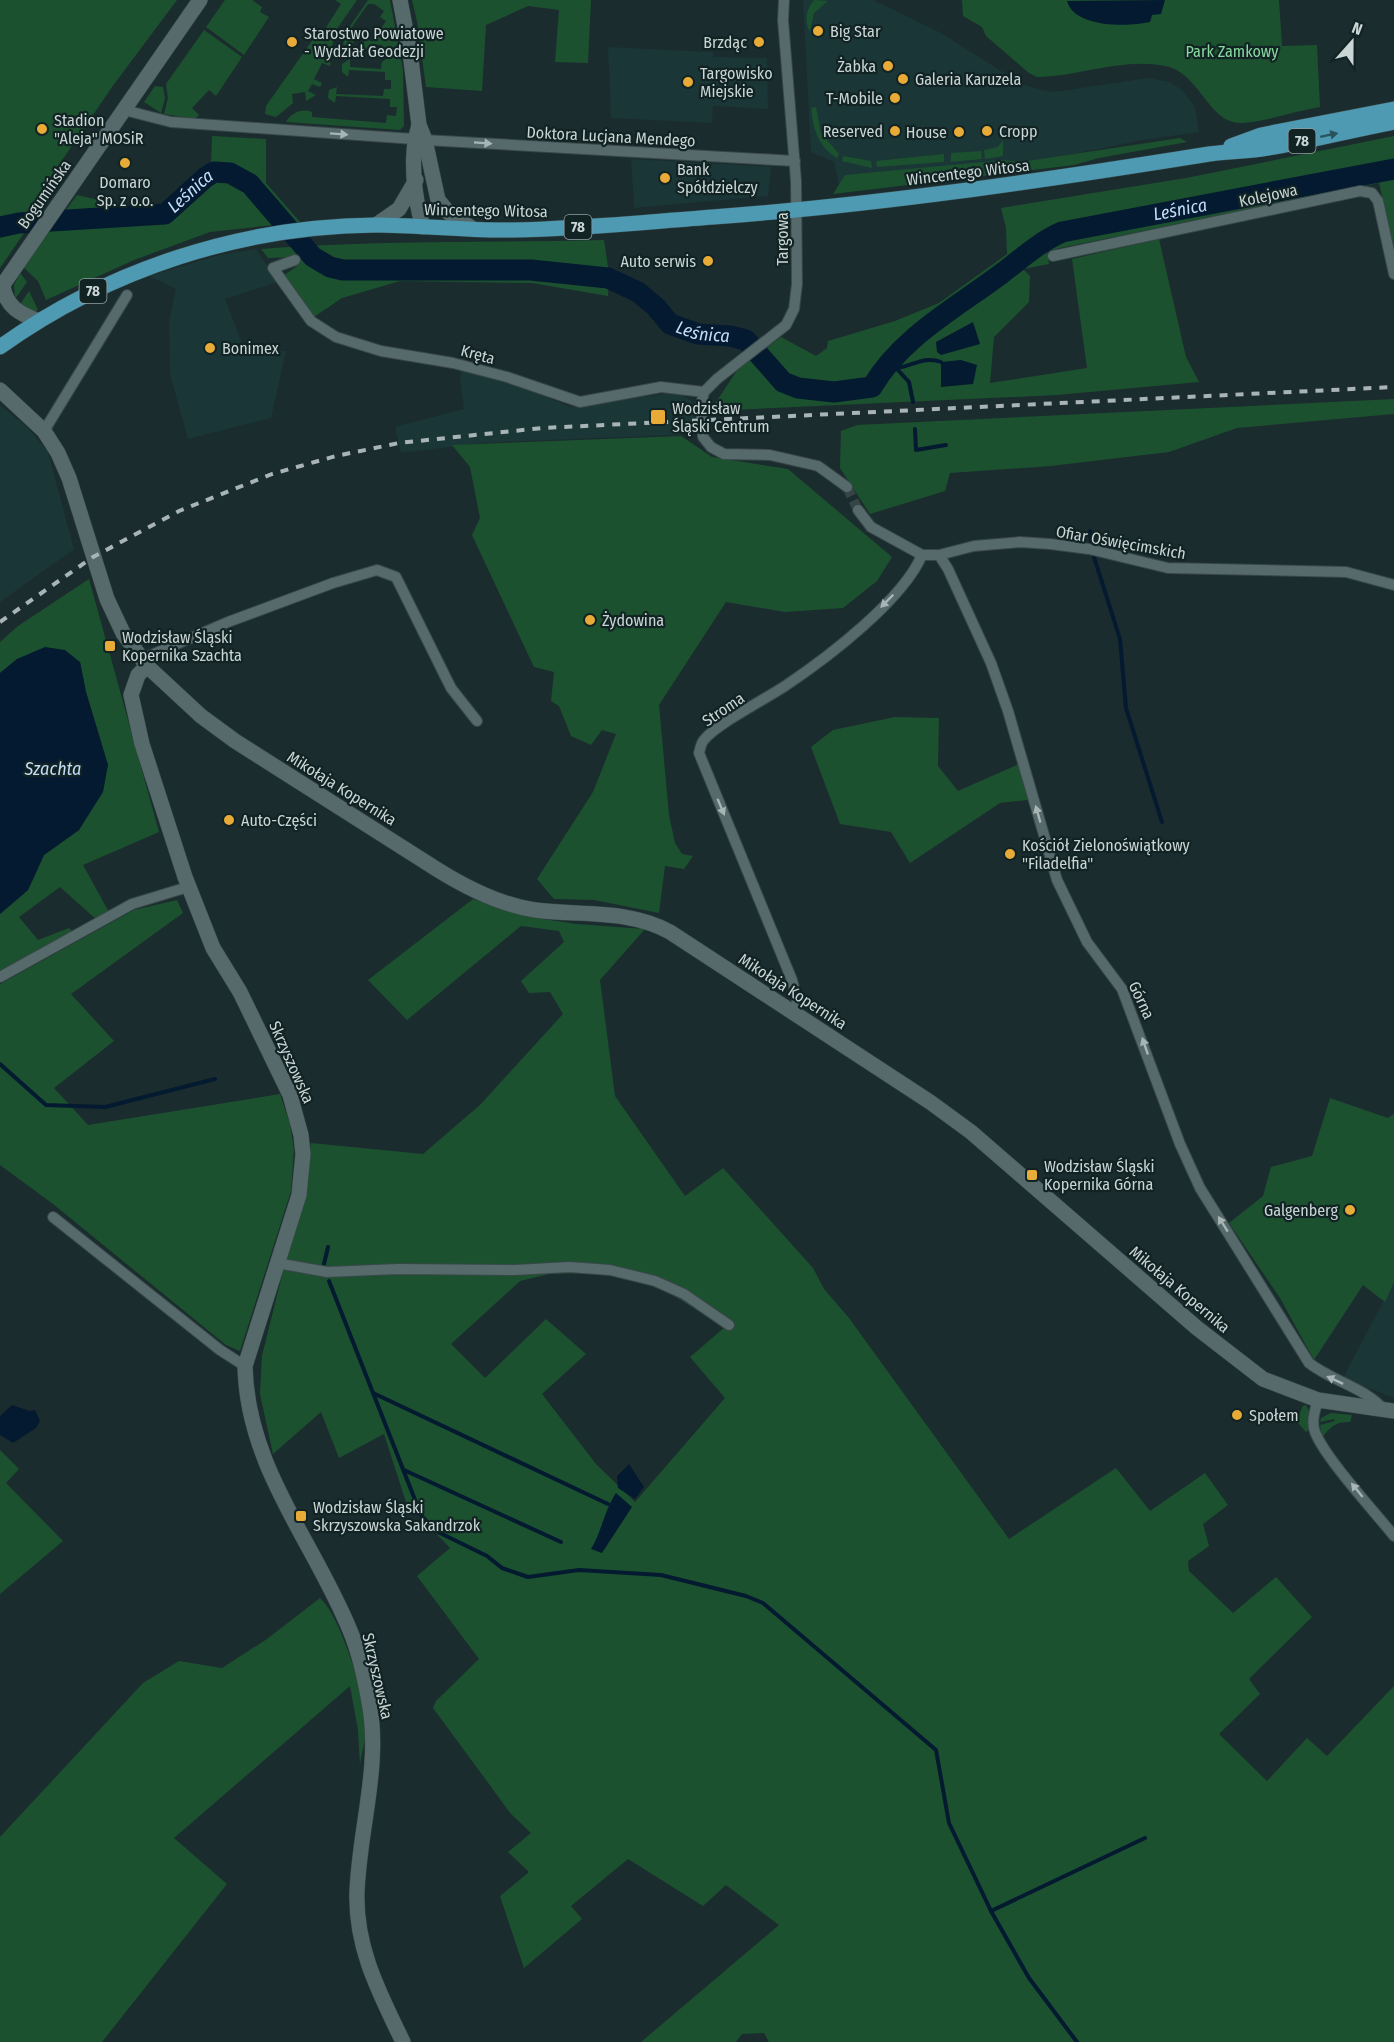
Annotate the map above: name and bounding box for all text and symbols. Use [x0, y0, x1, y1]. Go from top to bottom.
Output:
north arrow [1322, 12, 1382, 72]
text: N [1349, 18, 1365, 39]
place label: Big Star [830, 22, 881, 41]
place label: Starostwo Powiatowe - Wydział Geodezji [304, 24, 444, 61]
marker: Big Star [811, 24, 825, 38]
place label: Brzdąc [703, 33, 747, 53]
marker: Starostwo Powiatowe - Wydział Geodezji [285, 35, 299, 49]
marker: Brzdąc [752, 35, 766, 49]
park label: Park Zamkowy [1186, 42, 1279, 61]
place label: Żabka [837, 57, 876, 76]
marker: Żabka [881, 59, 895, 73]
place label: Targowisko Miejskie [700, 64, 773, 101]
place label: Galeria Karuzela [915, 70, 1022, 89]
marker: Galeria Karuzela [896, 72, 910, 86]
marker: Targowisko Miejskie [681, 75, 695, 89]
place label: T-Mobile [826, 89, 883, 108]
marker: T-Mobile [888, 91, 902, 105]
place label: Stadion "Aleja" MOSiR [54, 111, 144, 148]
marker: Stadion "Aleja" MOSiR [35, 122, 49, 136]
place label: Reserved [823, 122, 883, 141]
place label: Cropp [999, 122, 1037, 141]
street label: Doktora Lucjana Mendego [526, 123, 696, 150]
place label: House [906, 123, 947, 142]
marker: Reserved [888, 124, 902, 138]
marker: Cropp [980, 124, 994, 138]
marker: House [952, 125, 966, 139]
one-way arrow [329, 129, 348, 139]
road number: 78 [1288, 129, 1316, 153]
one-way arrow [1319, 130, 1338, 140]
one-way arrow [474, 139, 493, 148]
street label: Bogumińska [14, 156, 75, 232]
marker: Domaro Sp. z o.o. [118, 156, 132, 170]
street label: Wincentego Witosa [906, 156, 1031, 189]
place label: Bank Spółdzielczy [677, 160, 759, 197]
water label: Leśnica [163, 164, 217, 217]
marker: Bank Spółdzielczy [658, 171, 672, 185]
place label: Domaro Sp. z o.o. [97, 173, 153, 210]
street label: Kolejowa [1237, 180, 1299, 211]
water label: Leśnica [1151, 194, 1209, 225]
street label: Wincentego Witosa [424, 200, 548, 221]
street label: Targowa [773, 212, 792, 266]
road number: 78 [564, 215, 592, 239]
place label: Auto serwis [620, 252, 696, 271]
marker: Auto serwis [701, 254, 715, 268]
road number: 78 [80, 279, 106, 303]
water label: Leśnica [673, 316, 730, 347]
place label: Bonimex [222, 339, 279, 358]
marker: Bonimex [203, 341, 217, 355]
street label: Kręta [459, 341, 497, 368]
place label: Wodzisław Śląski Centrum [672, 399, 770, 437]
marker: Wodzisław Śląski Centrum [649, 408, 667, 426]
street label: Ofiar Oświęcimskich [1054, 522, 1187, 563]
one-way arrow [880, 594, 894, 609]
place label: Żydowina [602, 611, 664, 630]
marker: Żydowina [583, 613, 597, 627]
place label: Wodzisław Śląski Kopernika Szachta [122, 628, 242, 665]
marker: Wodzisław Śląski Kopernika Szachta [103, 639, 117, 653]
street label: Stroma [699, 688, 748, 730]
street label: Mikołaja Kopernika [284, 747, 400, 830]
water label: Szachta [24, 758, 81, 780]
one-way arrow [716, 799, 725, 816]
one-way arrow [1033, 805, 1042, 823]
place label: Auto-Części [241, 811, 317, 830]
marker: Auto-Części [222, 813, 236, 827]
place label: Kościół Zielonoświątkowy "Filadelfia" [1022, 836, 1191, 873]
marker: Kościół Zielonoświątkowy "Filadelfia" [1003, 847, 1017, 861]
street label: Mikołaja Kopernika [735, 949, 851, 1034]
street label: Górna [1125, 978, 1159, 1022]
street label: Skrzyszowska [265, 1018, 318, 1106]
one-way arrow [1140, 1037, 1150, 1055]
place label: Wodzisław Śląski Kopernika Górna [1044, 1157, 1154, 1194]
marker: Wodzisław Śląski Kopernika Górna [1025, 1168, 1039, 1182]
place label: Galgenberg [1264, 1201, 1338, 1220]
marker: Galgenberg [1343, 1203, 1357, 1217]
one-way arrow [1218, 1216, 1229, 1232]
street label: Mikołaja Kopernika [1126, 1242, 1234, 1337]
one-way arrow [1327, 1376, 1344, 1385]
place label: Społem [1249, 1406, 1299, 1425]
marker: Społem [1230, 1408, 1244, 1422]
one-way arrow [1351, 1482, 1364, 1498]
place label: Wodzisław Śląski Skrzyszowska Sakandrzok [313, 1498, 481, 1535]
marker: Wodzisław Śląski Skrzyszowska Sakandrzok [294, 1509, 308, 1523]
street label: Skrzyszowska [358, 1631, 397, 1721]

